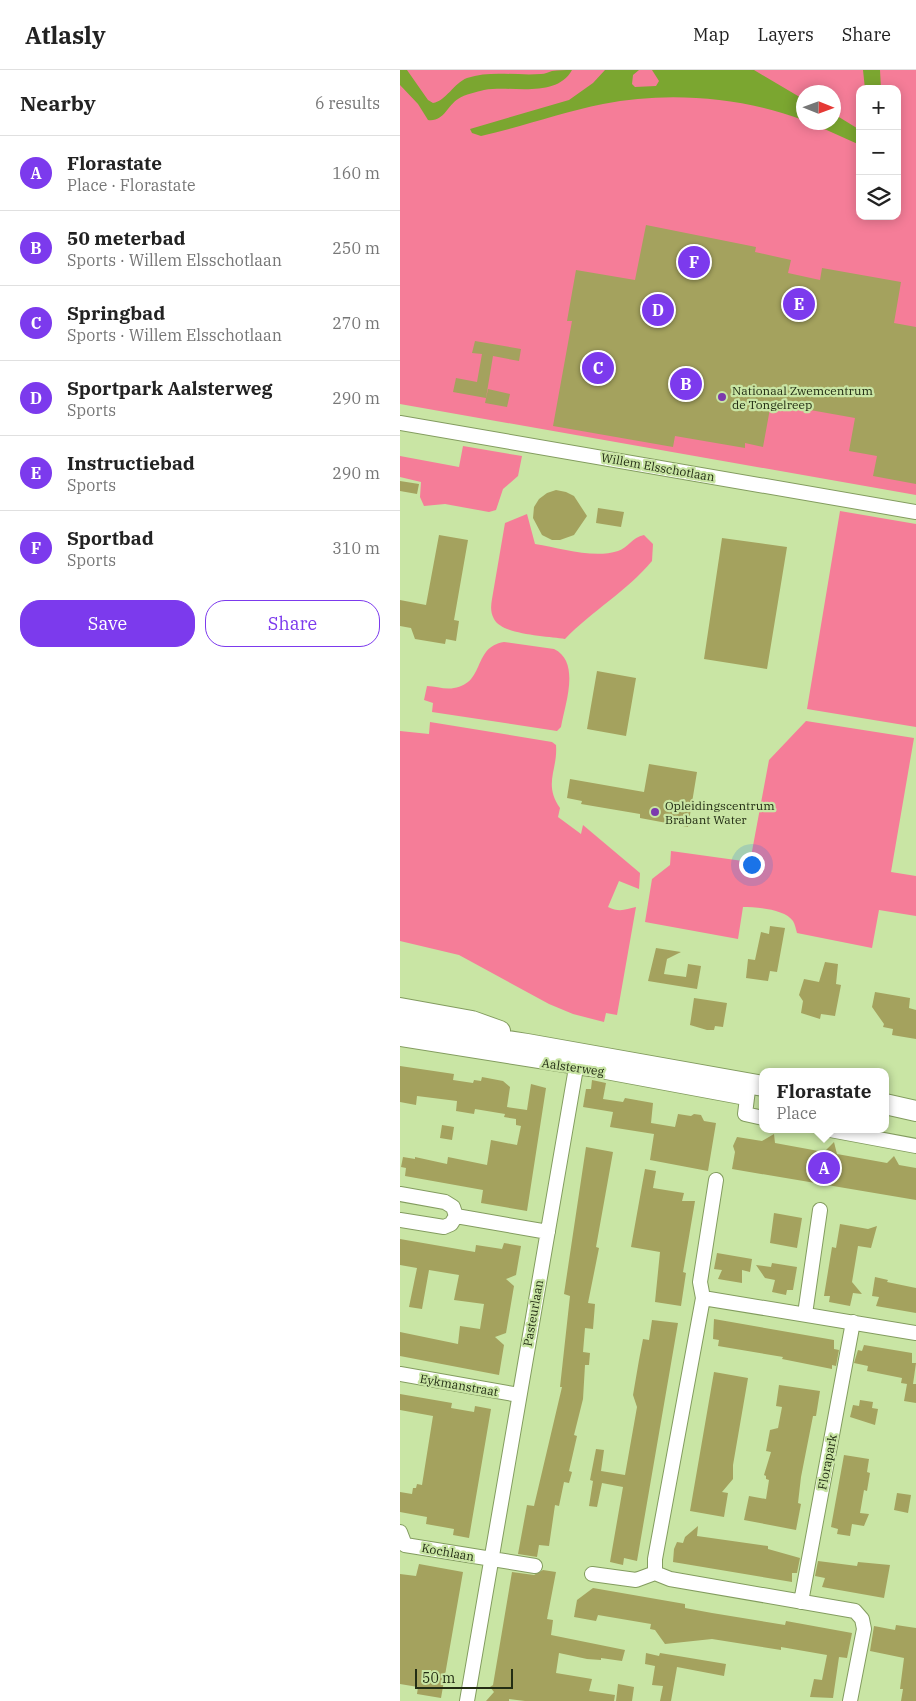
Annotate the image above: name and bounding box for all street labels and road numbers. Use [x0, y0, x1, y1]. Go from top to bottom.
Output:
street label: Willem Elsschotlaan [600, 450, 716, 484]
street label: Aalsterweg [541, 1055, 606, 1079]
street label: Pasteurlaan [520, 1278, 546, 1348]
street label: Eykmanstraat [419, 1371, 499, 1399]
street label: Florapark [814, 1433, 840, 1491]
street label: Kochlaan [421, 1540, 476, 1564]

